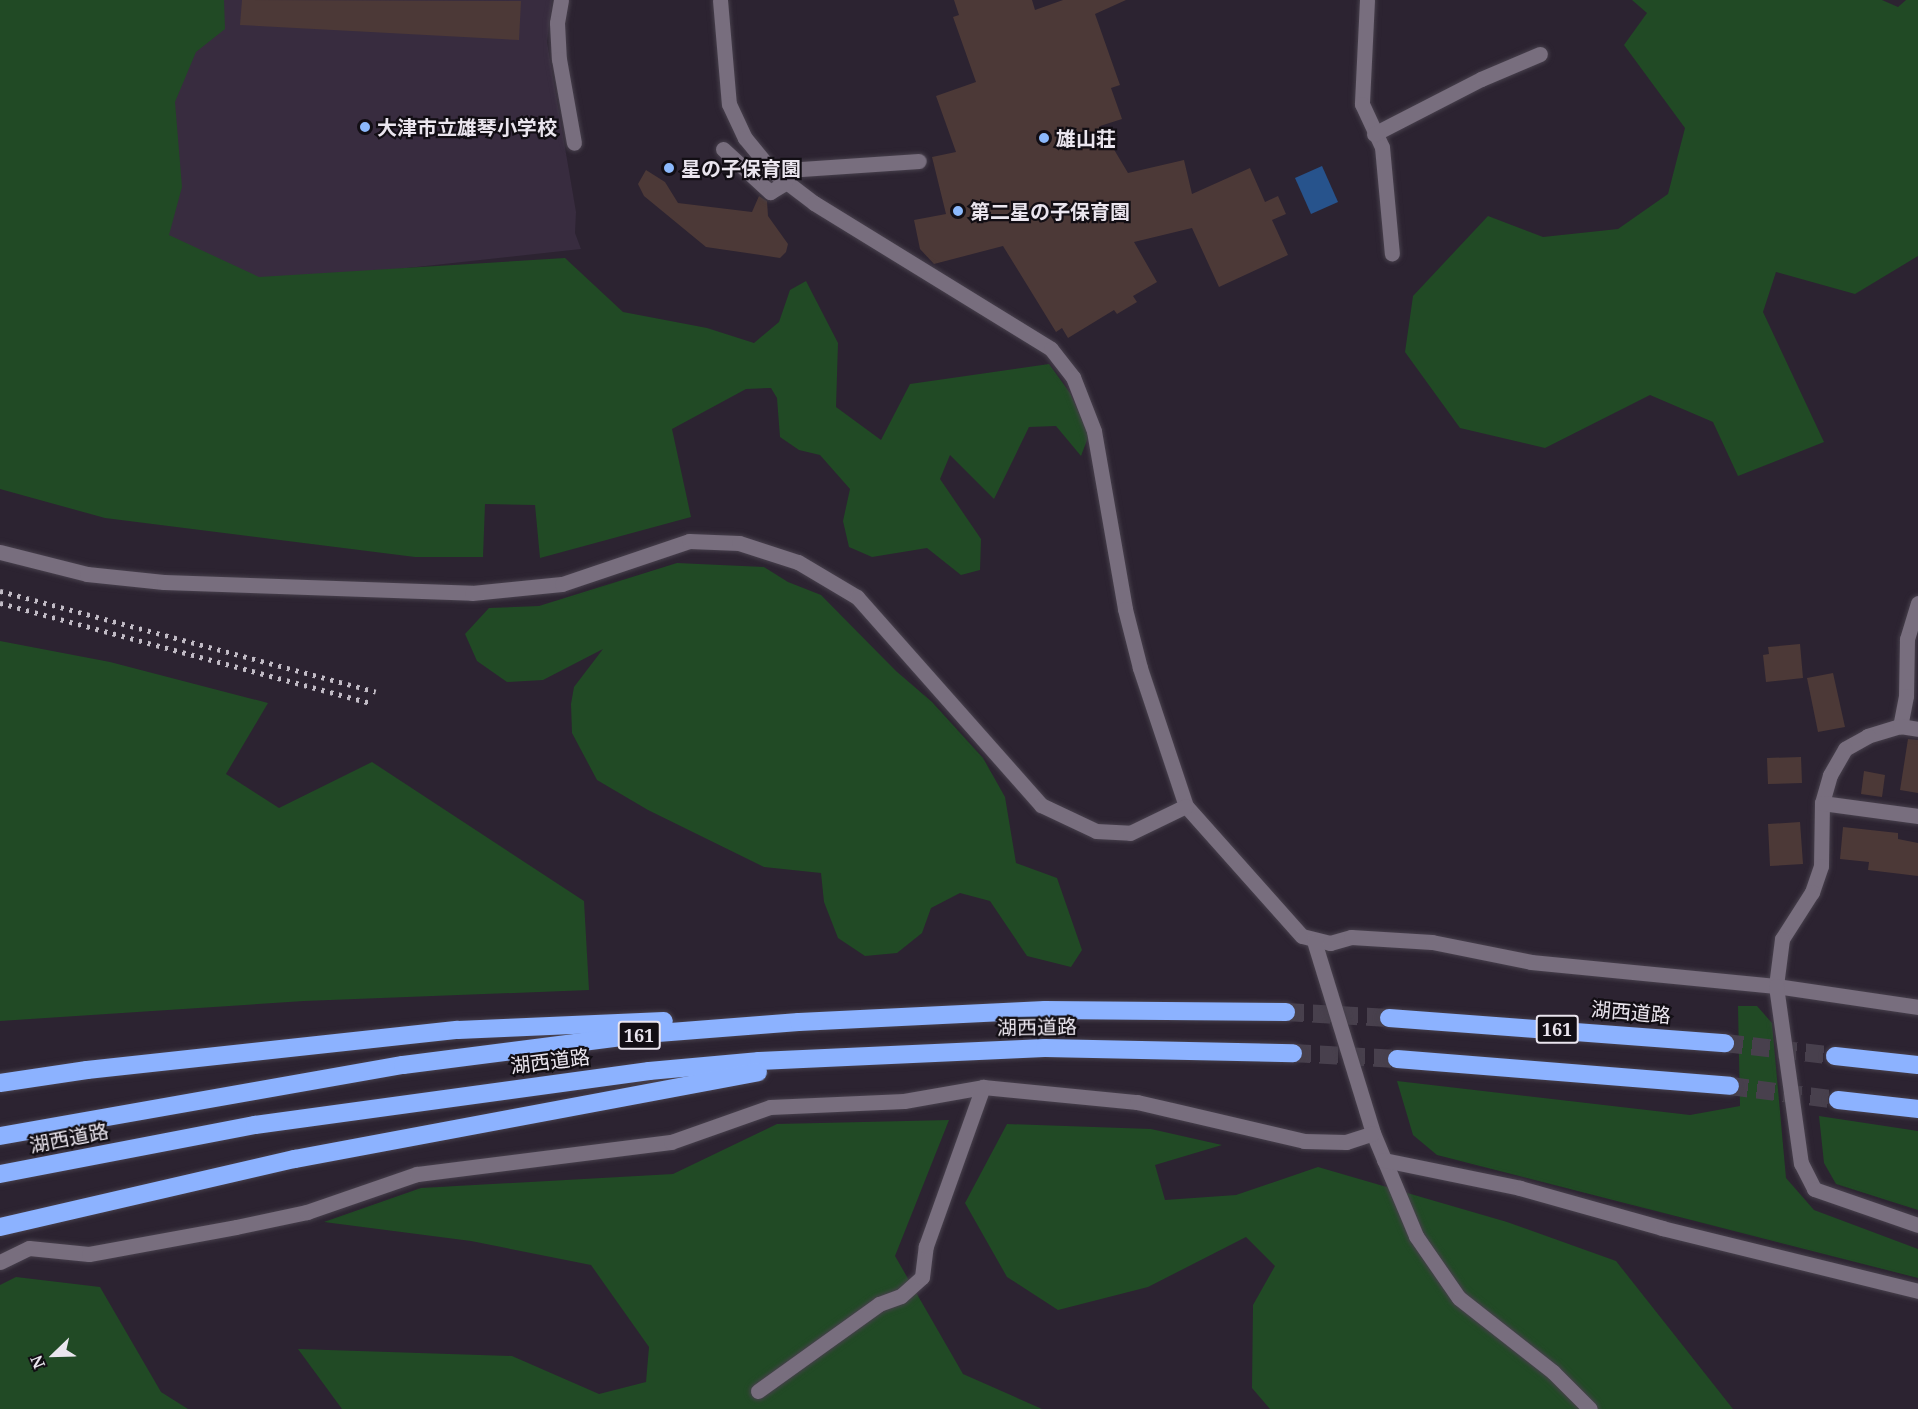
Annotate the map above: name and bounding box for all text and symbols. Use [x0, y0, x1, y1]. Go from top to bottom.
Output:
place label: 大津市立雄琴小学校 [377, 115, 557, 139]
marker: 大津市立雄琴小学校 [358, 120, 372, 134]
place label: 雄山荘 [1056, 126, 1116, 150]
marker: 雄山荘 [1037, 131, 1051, 145]
place label: 星の子保育園 [681, 156, 801, 180]
marker: 星の子保育園 [662, 161, 676, 175]
place label: 第二星の子保育園 [970, 199, 1130, 223]
marker: 第二星の子保育園 [951, 204, 965, 218]
street label: 湖西道路 [1590, 997, 1672, 1027]
street label: 湖西道路 [997, 1014, 1077, 1040]
road number: 161 [1534, 1014, 1580, 1044]
road number: 161 [616, 1020, 662, 1050]
street label: 湖西道路 [509, 1044, 591, 1078]
street label: 湖西道路 [27, 1119, 111, 1157]
north arrow [24, 1325, 84, 1385]
text: N [25, 1352, 50, 1372]

